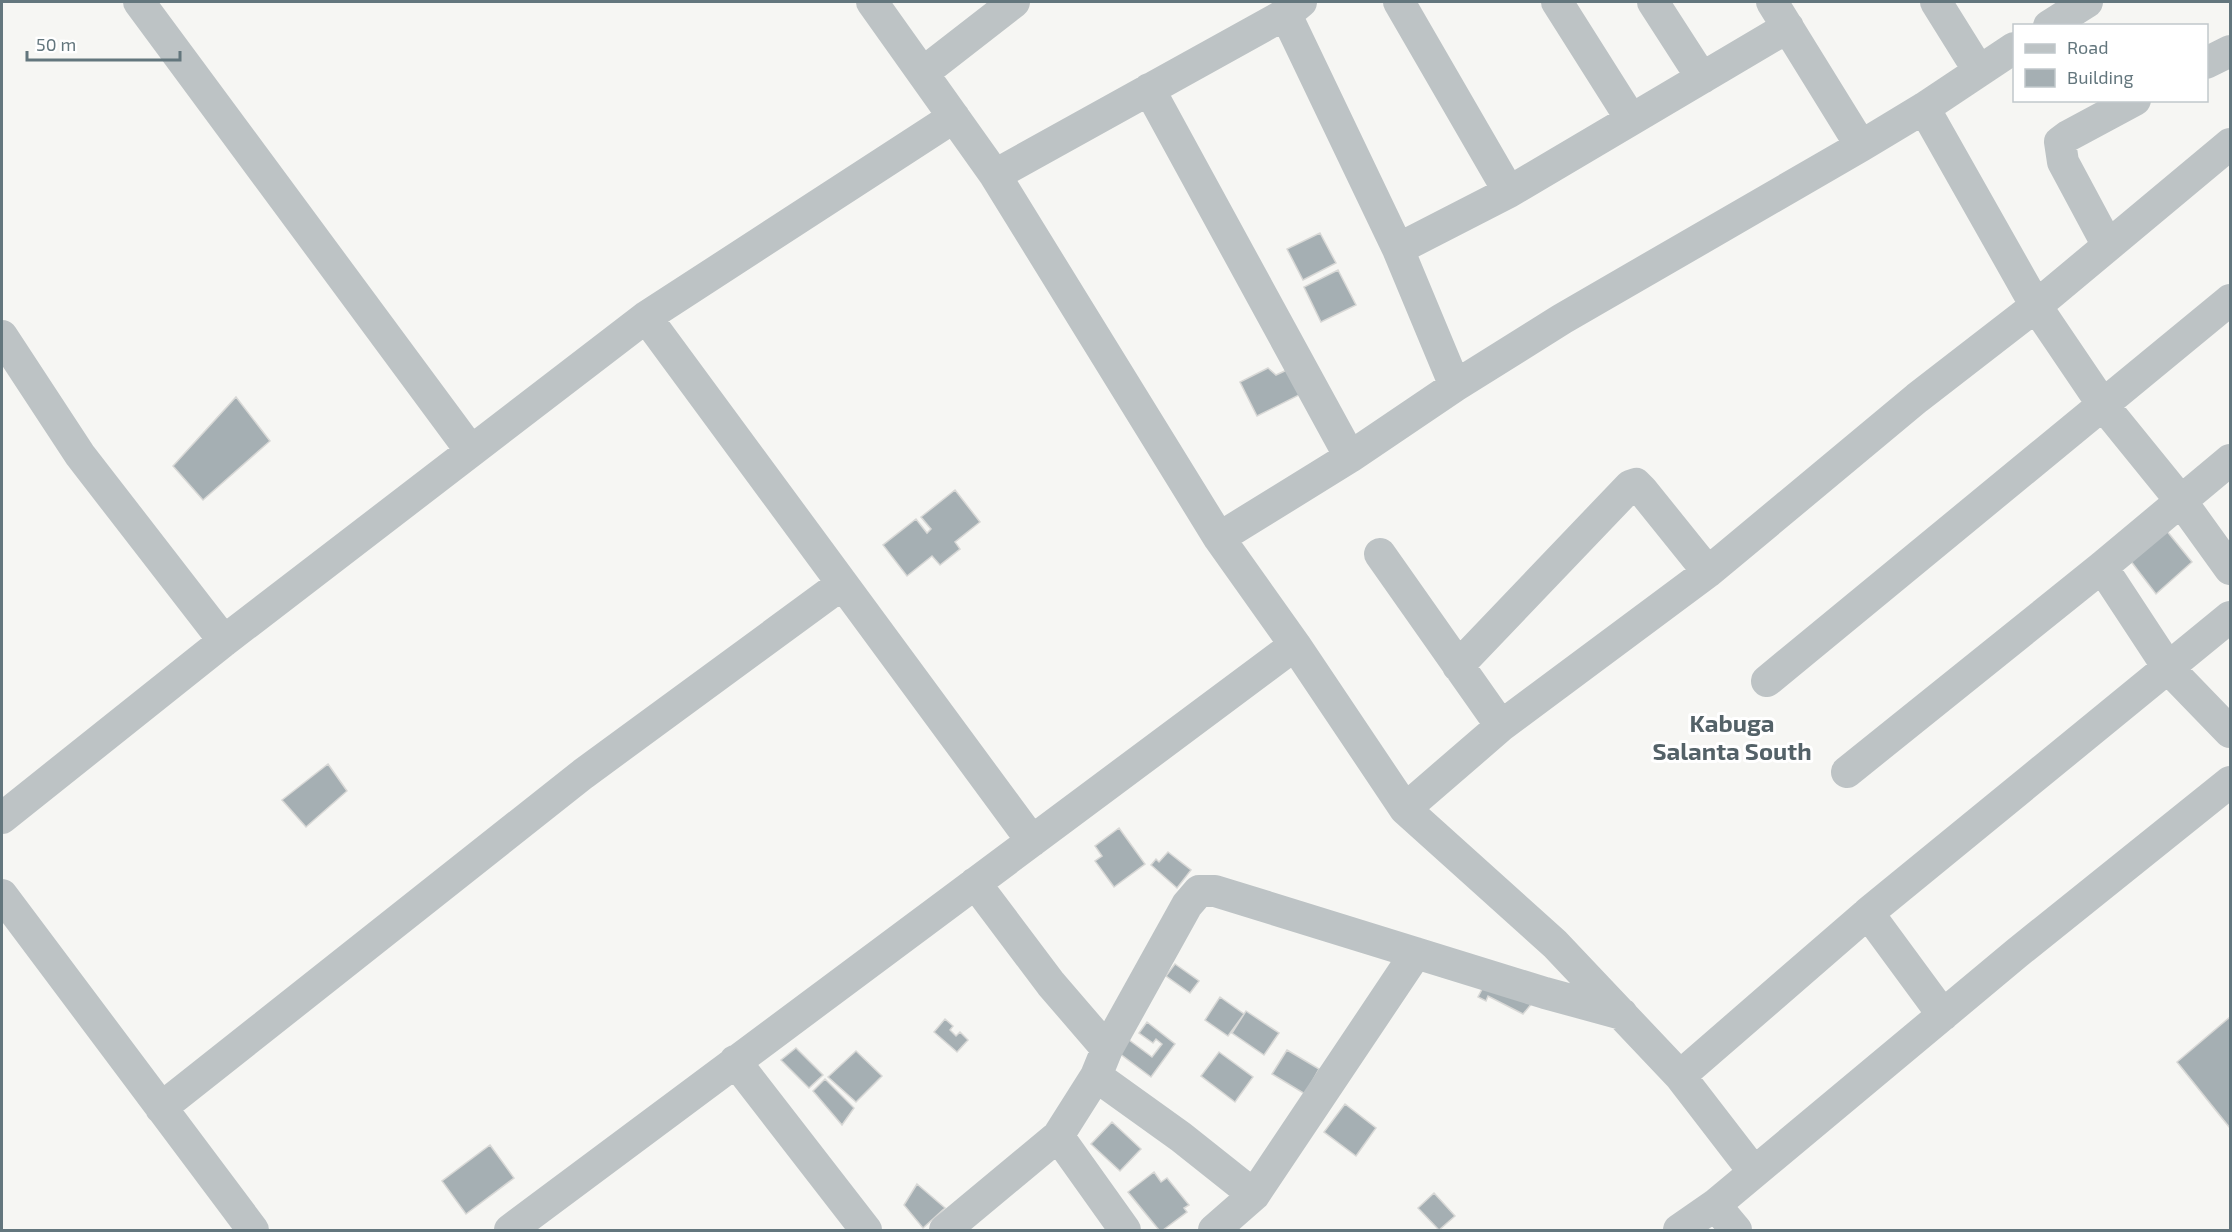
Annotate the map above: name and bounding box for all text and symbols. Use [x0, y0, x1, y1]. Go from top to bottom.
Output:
scale bar [27, 24, 180, 62]
legend [2013, 24, 2208, 102]
text: 50 m [36, 33, 76, 55]
text: Road [2067, 36, 2108, 58]
text: Building [2067, 66, 2134, 88]
district label: Kabuga Salanta South [1652, 708, 1812, 765]

